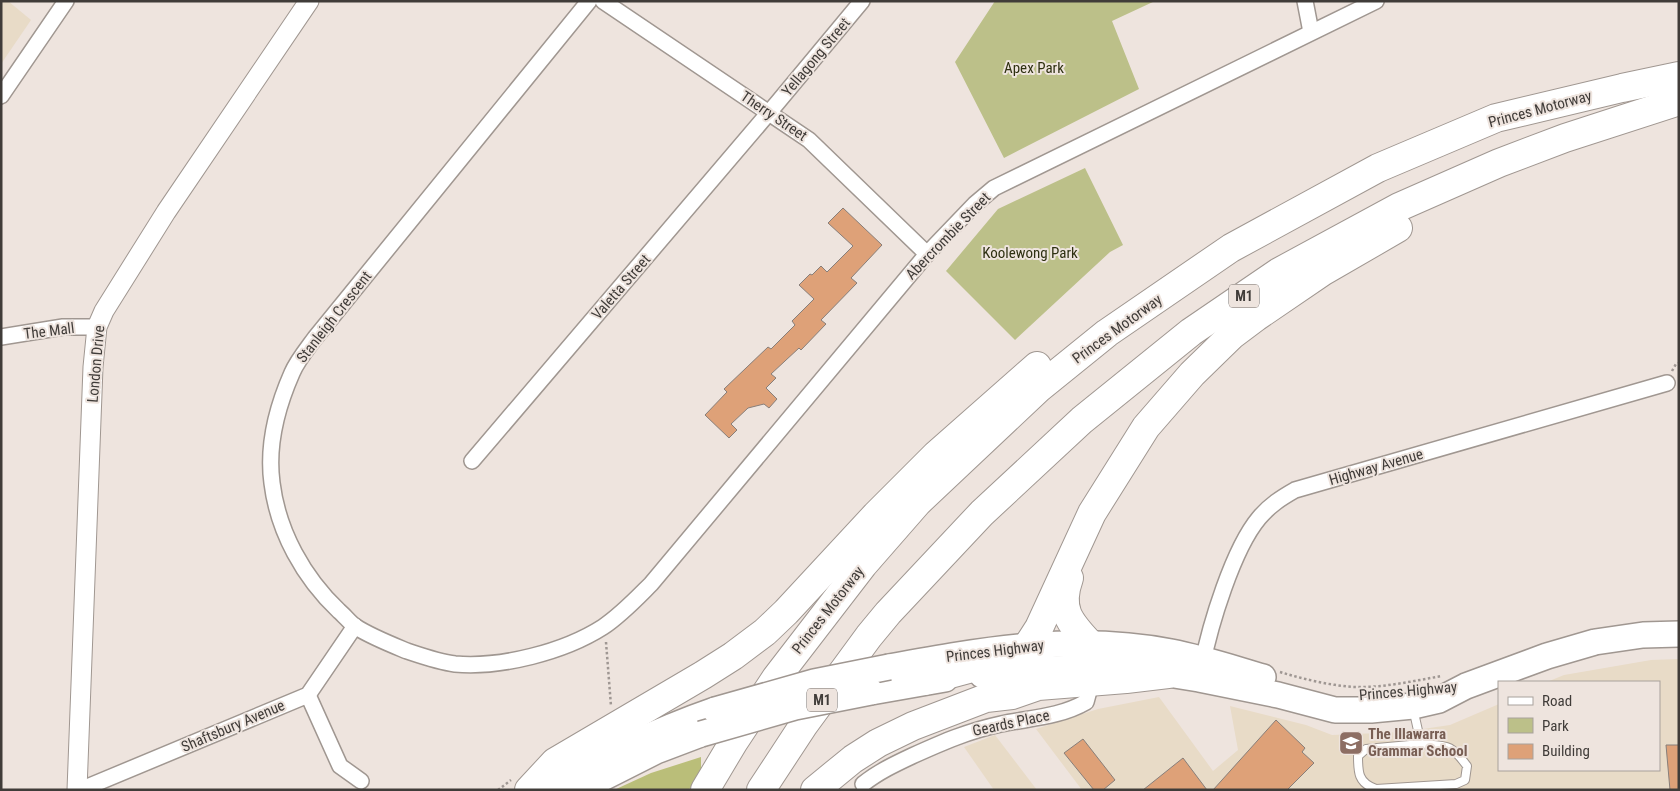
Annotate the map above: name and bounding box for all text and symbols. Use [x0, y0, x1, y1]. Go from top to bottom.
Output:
street label: Yellagong Street [778, 14, 854, 100]
park label: Apex Park [1004, 59, 1064, 77]
street label: Therry Street [737, 87, 811, 145]
street label: Princes Motorway [1486, 87, 1594, 131]
street label: Abercrombie Street [902, 189, 994, 283]
park label: Koolewong Park [982, 244, 1078, 262]
street label: Valetta Street [588, 251, 654, 323]
street label: Stanleigh Crescent [293, 268, 375, 366]
road number: M1 [1229, 284, 1259, 308]
street label: Princes Motorway [1069, 290, 1165, 368]
street label: The Mall [23, 319, 75, 343]
street label: London Drive [84, 325, 108, 403]
street label: Highway Avenue [1327, 445, 1425, 489]
street label: Princes Motorway [788, 563, 868, 657]
street label: Princes Highway [945, 636, 1045, 666]
street label: Princes Highway [1358, 678, 1458, 704]
legend [1498, 681, 1660, 771]
road number: M1 [807, 688, 837, 712]
text: Road [1542, 692, 1572, 710]
street label: Shaftsbury Avenue [179, 696, 287, 756]
street label: Geards Place [971, 706, 1051, 740]
text: Park [1542, 717, 1569, 735]
place label: The Illawarra Grammar School [1368, 725, 1467, 760]
school or university icon: The Illawarra Grammar School [1338, 730, 1364, 756]
text: Building [1542, 742, 1590, 760]

